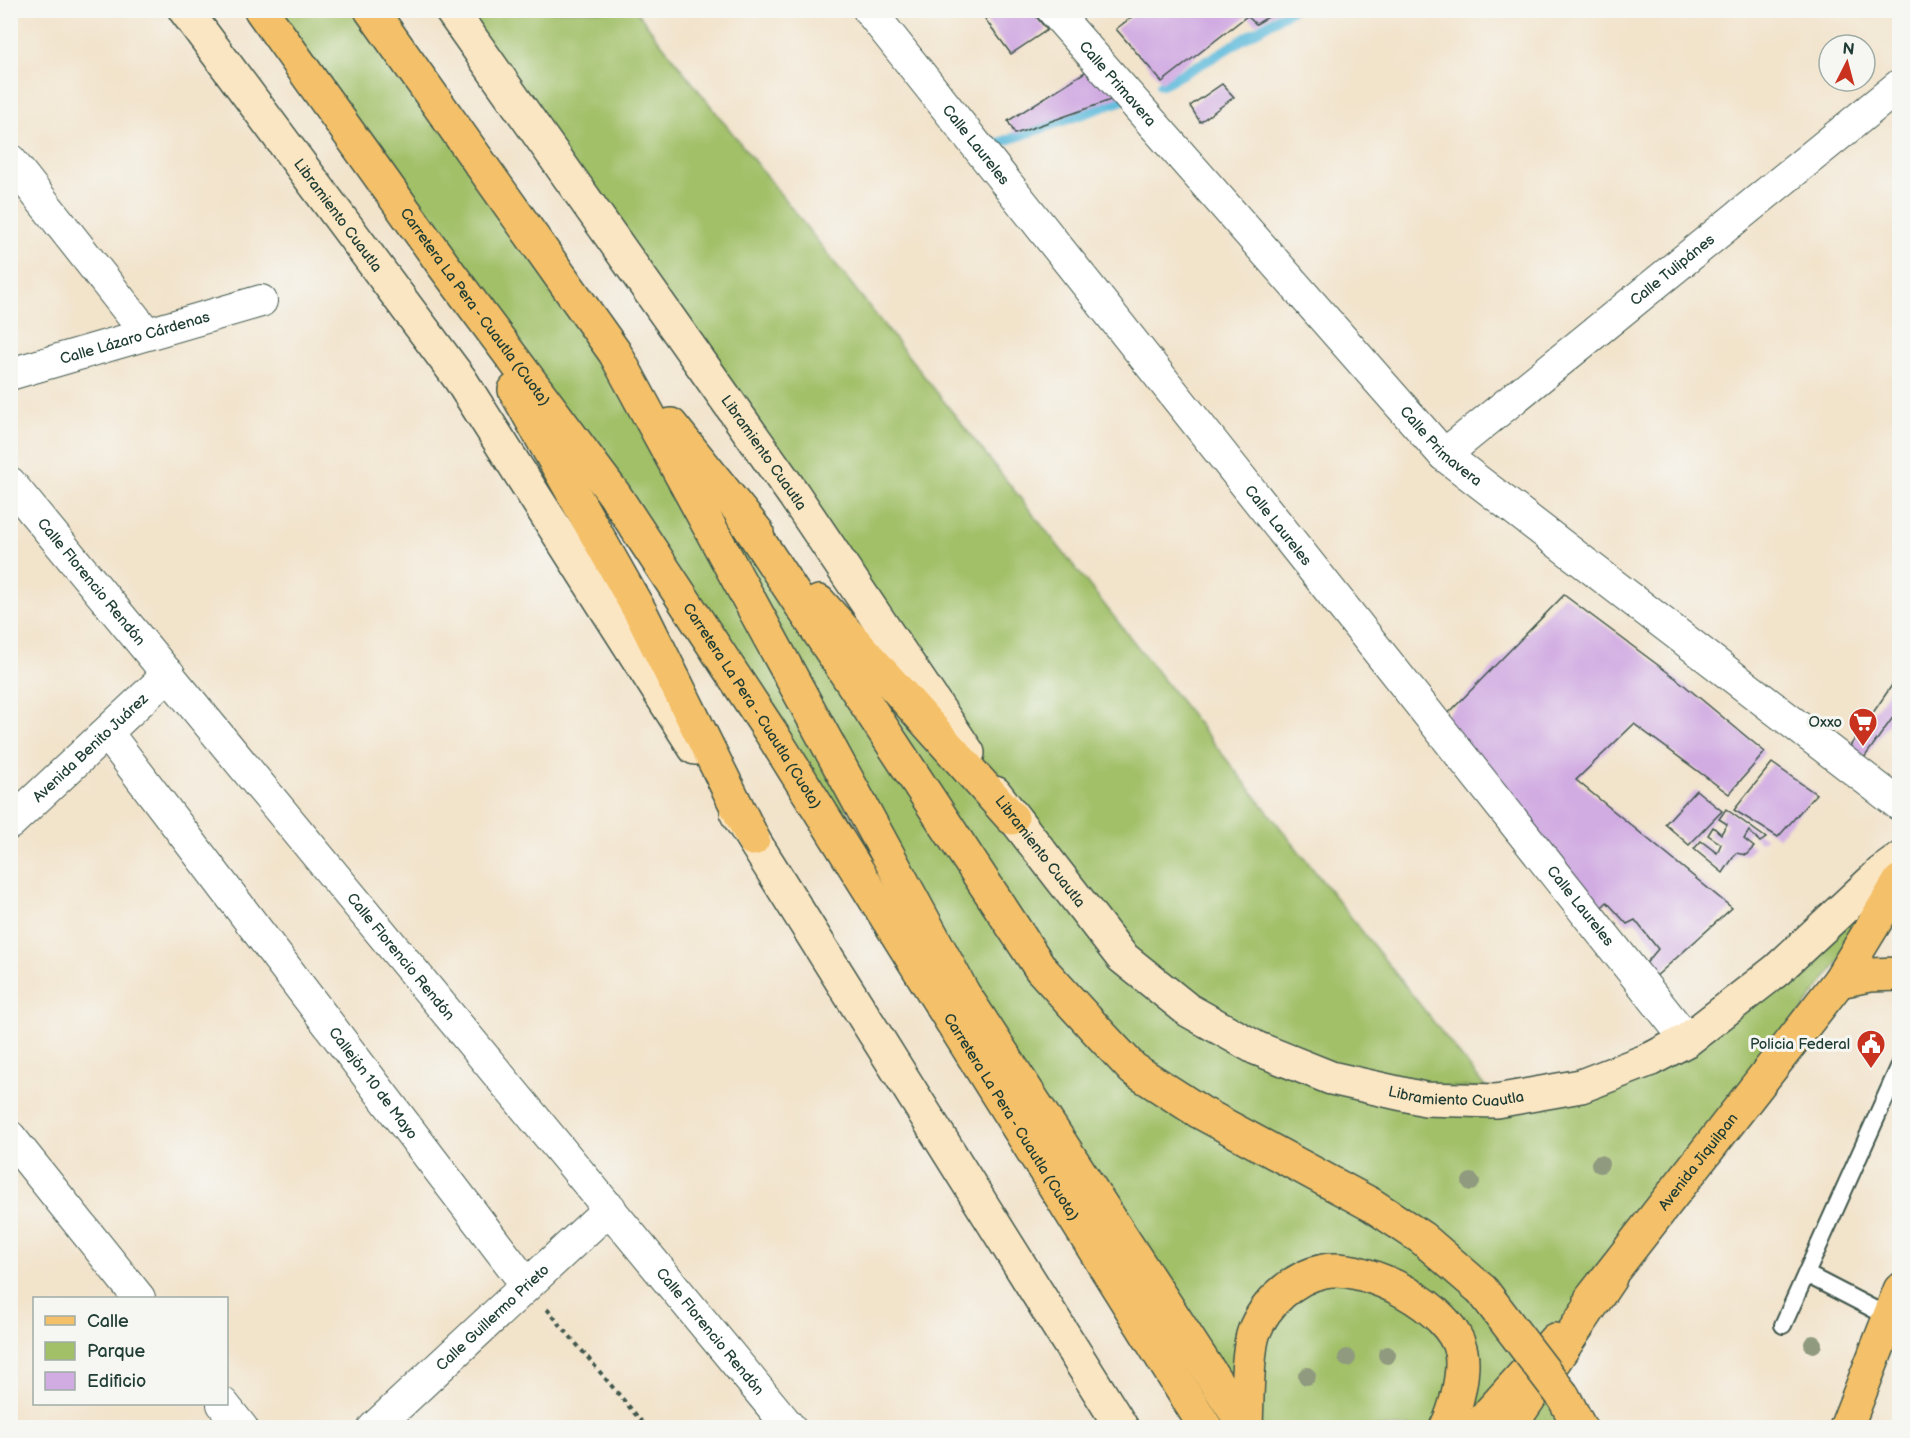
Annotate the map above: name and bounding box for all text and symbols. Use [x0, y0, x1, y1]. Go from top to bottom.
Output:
north arrow [1817, 33, 1877, 93]
street label: Calle Primavera [1075, 37, 1160, 131]
text: N [1841, 39, 1855, 60]
street label: Calle Laureles [938, 101, 1014, 189]
street label: Libramiento Cuautla [289, 155, 386, 276]
street label: Carretera La Pera - Cuautla (Cuota) [396, 204, 554, 410]
street label: Calle Tulipánes [1626, 230, 1719, 310]
street label: Calle Lázaro Cárdenas [58, 307, 213, 369]
street label: Libramiento Cuautla [716, 392, 811, 514]
street label: Calle Primavera [1395, 402, 1486, 491]
street label: Calle Laureles [1240, 482, 1316, 570]
street label: Calle Florencio Rendón [33, 514, 149, 650]
street label: Carretera La Pera - Cuautla (Cuota) [678, 600, 825, 812]
street label: Avenida Benito Juárez [29, 689, 153, 807]
supermarket icon: Oxxo [1847, 706, 1879, 748]
place label: Oxxo [1808, 713, 1842, 732]
street label: Libramiento Cuautla [991, 792, 1089, 912]
street label: Calle Laureles [1542, 862, 1618, 951]
street label: Calle Florencio Rendón [342, 889, 459, 1025]
street label: Carretera La Pera - Cuautla (Cuota) [939, 1010, 1083, 1224]
street label: Callejón 10 de Mayo [324, 1024, 422, 1143]
public building icon: Policia Federal [1855, 1028, 1887, 1070]
place label: Policia Federal [1750, 1035, 1850, 1054]
street label: Libramiento Cuautla [1386, 1082, 1525, 1111]
street label: Avenida Jiquilpan [1655, 1110, 1742, 1215]
street label: Calle Guillermo Prieto [432, 1261, 553, 1375]
street label: Calle Florencio Rendón [652, 1264, 768, 1399]
legend [33, 1297, 228, 1405]
text: Calle [87, 1311, 129, 1332]
text: Parque [87, 1341, 145, 1362]
text: Edificio [87, 1371, 146, 1392]

